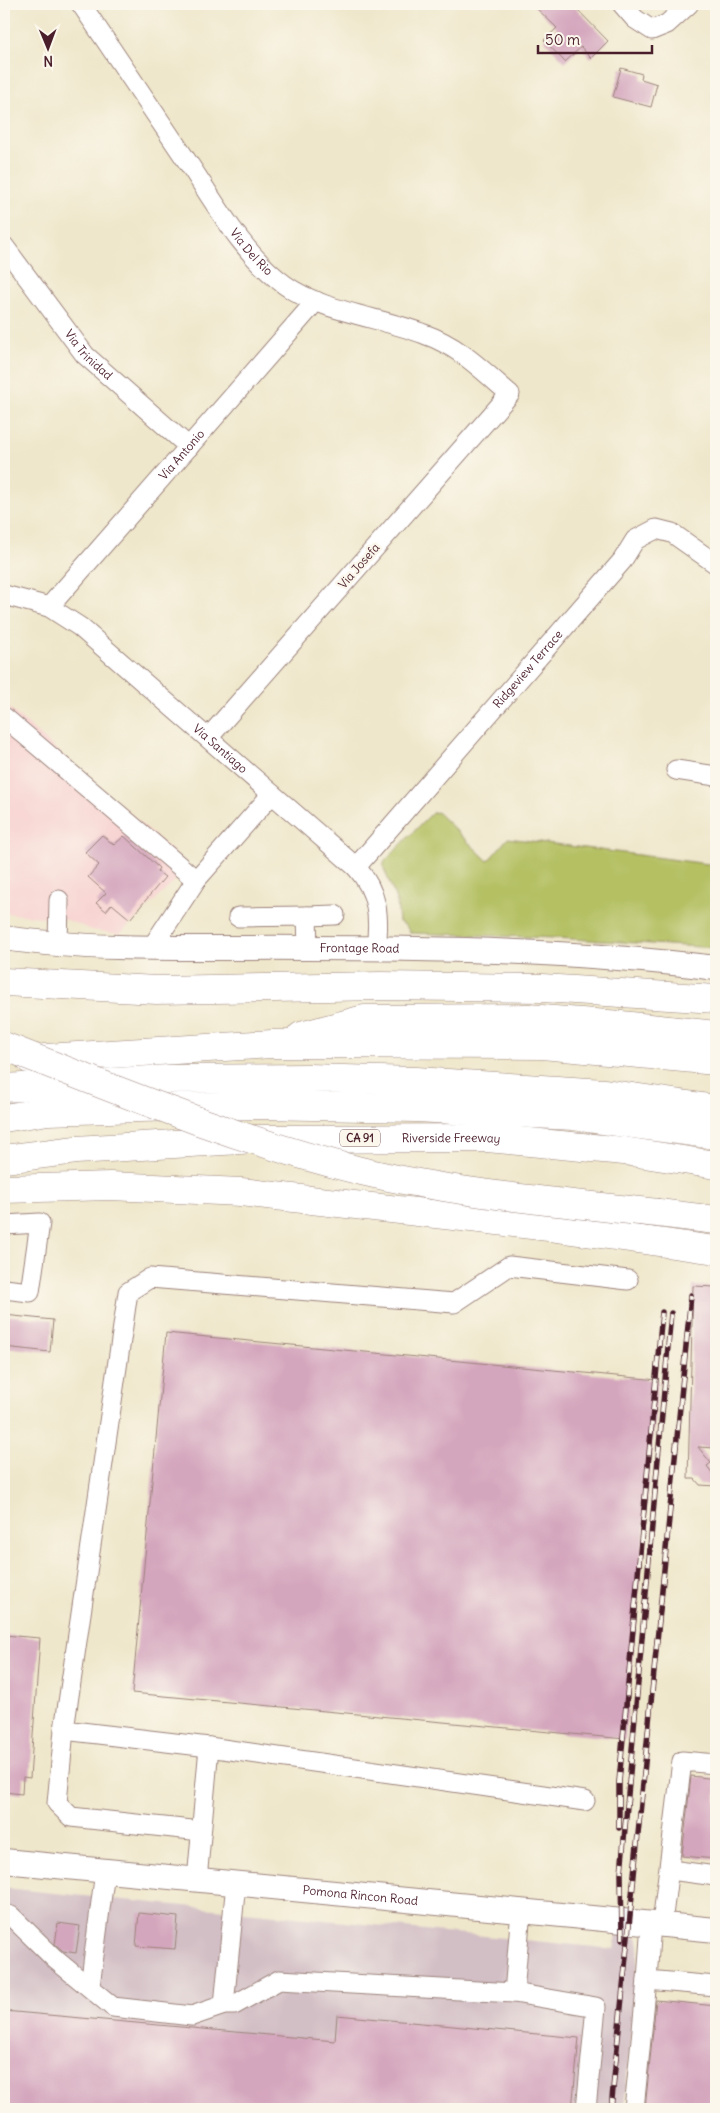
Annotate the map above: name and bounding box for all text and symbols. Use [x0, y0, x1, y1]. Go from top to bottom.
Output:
north arrow [22, 22, 72, 72]
scale bar [538, 22, 651, 54]
text: 50 m [545, 30, 580, 49]
text: N [43, 52, 53, 70]
street label: Via Del Rio [227, 225, 276, 279]
street label: Via Trinidad [62, 326, 116, 383]
street label: Via Antonio [155, 426, 208, 483]
street label: Via Josefa [335, 540, 383, 591]
street label: Ridgeview Terrace [489, 627, 566, 711]
street label: Via Santiago [190, 721, 251, 776]
street label: Frontage Road [320, 940, 400, 956]
road number: CA 91 [340, 1130, 380, 1146]
street label: Riverside Freeway [402, 1130, 501, 1146]
street label: Pomona Rincon Road [302, 1882, 419, 1908]

